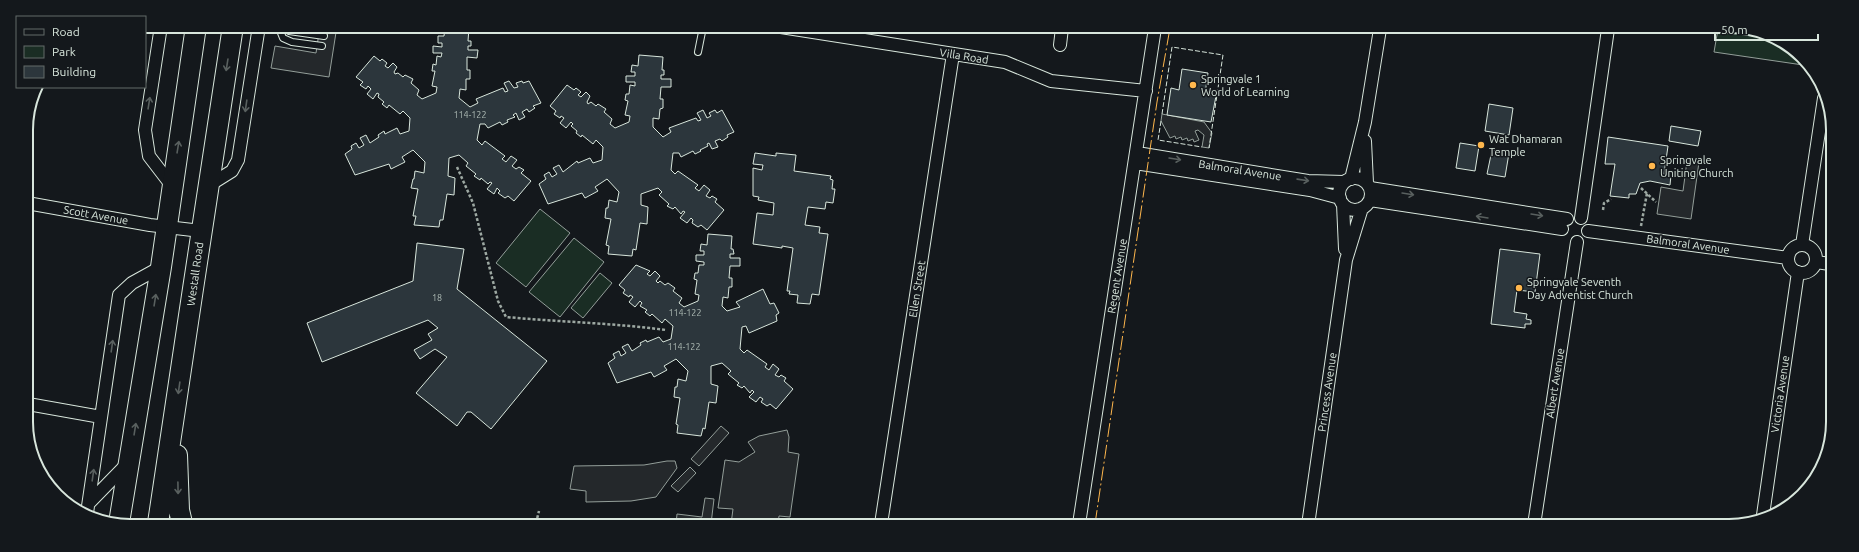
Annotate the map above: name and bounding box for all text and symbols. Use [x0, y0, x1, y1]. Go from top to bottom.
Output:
legend [16, 16, 146, 88]
scale bar [1715, 16, 1818, 42]
text: 50 m [1721, 23, 1748, 36]
text: Road [52, 25, 80, 38]
text: Park [52, 45, 76, 58]
street label: Villa Road [939, 46, 989, 66]
one-way arrow [223, 58, 231, 71]
text: Building [52, 65, 96, 78]
place label: Springvale 1 World of Learning [1201, 73, 1290, 98]
marker: Springvale 1 World of Learning [1188, 80, 1198, 90]
one-way arrow [146, 97, 154, 110]
one-way arrow [242, 99, 250, 112]
house number: 114-122 [453, 110, 487, 120]
place label: Wat Dhamaran Temple [1489, 133, 1562, 158]
marker: Wat Dhamaran Temple [1476, 140, 1486, 150]
one-way arrow [174, 141, 182, 154]
place label: Springvale Uniting Church [1660, 154, 1733, 179]
one-way arrow [1168, 155, 1181, 163]
street label: Balmoral Avenue [1198, 158, 1282, 182]
marker: Springvale Uniting Church [1647, 161, 1657, 171]
one-way arrow [1296, 176, 1309, 184]
one-way arrow [1401, 190, 1414, 198]
street label: Scott Avenue [63, 203, 129, 227]
one-way arrow [1530, 211, 1543, 219]
one-way arrow [1476, 213, 1489, 221]
street label: Balmoral Avenue [1646, 232, 1730, 256]
street label: Regent Avenue [1105, 238, 1129, 314]
street label: Westall Road [185, 241, 205, 307]
street label: Ellen Street [907, 259, 928, 318]
place label: Springvale Seventh Day Adventist Church [1527, 276, 1633, 301]
marker: Springvale Seventh Day Adventist Church [1514, 283, 1524, 293]
house number: 18 [432, 293, 442, 303]
one-way arrow [152, 294, 160, 307]
house number: 114-122 [668, 308, 702, 318]
one-way arrow [108, 340, 116, 353]
house number: 114-122 [667, 342, 701, 352]
street label: Albert Avenue [1544, 347, 1566, 419]
street label: Princess Avenue [1315, 352, 1339, 432]
street label: Victoria Avenue [1769, 355, 1791, 433]
one-way arrow [175, 381, 183, 394]
one-way arrow [131, 423, 139, 436]
one-way arrow [89, 469, 97, 482]
one-way arrow [174, 481, 182, 494]

